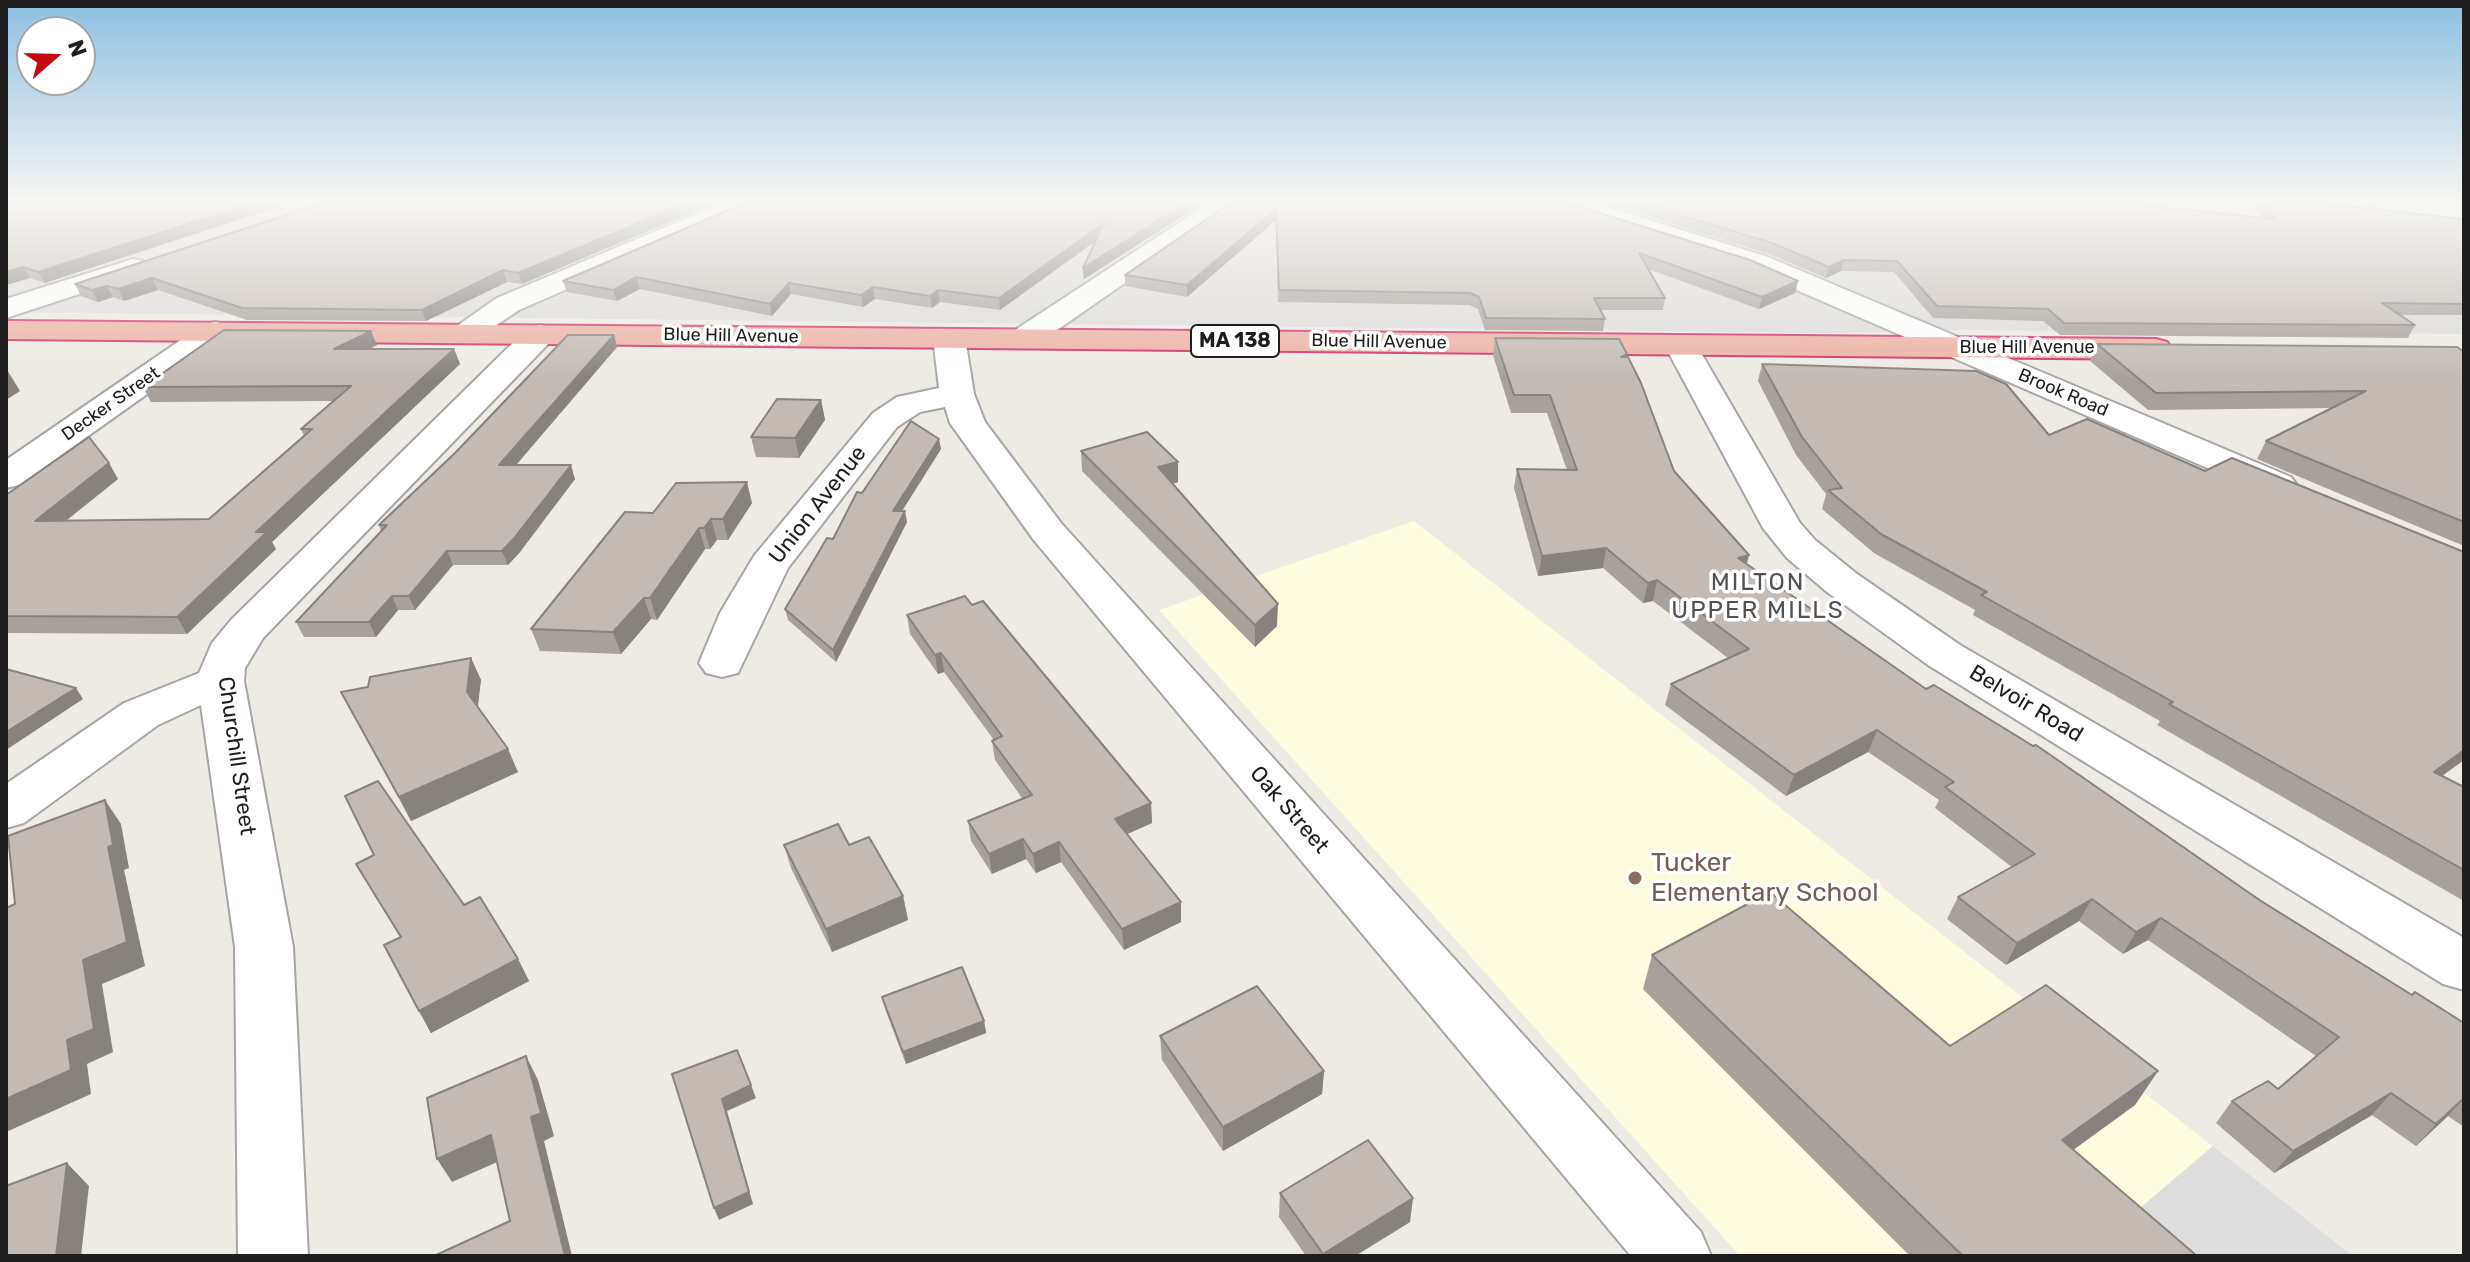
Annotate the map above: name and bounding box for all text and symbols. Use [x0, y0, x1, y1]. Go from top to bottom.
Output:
north arrow [16, 16, 96, 96]
text: N [62, 36, 93, 60]
street label: Blue Hill Avenue [663, 324, 799, 348]
road number: MA 138 [1191, 325, 1279, 357]
street label: Blue Hill Avenue [1311, 330, 1447, 354]
street label: Blue Hill Avenue [1959, 337, 2095, 359]
street label: Decker Street [58, 362, 164, 446]
street label: Brook Road [2015, 364, 2111, 422]
street label: Union Avenue [764, 441, 872, 569]
district label: MILTON UPPER MILLS [1671, 569, 1845, 625]
street label: Belvoir Road [1964, 660, 2088, 748]
street label: Churchill Street [212, 675, 260, 837]
street label: Oak Street [1244, 761, 1334, 859]
place label: Tucker Elementary School [1651, 847, 1879, 908]
marker: Tucker Elementary School [1626, 869, 1644, 887]

